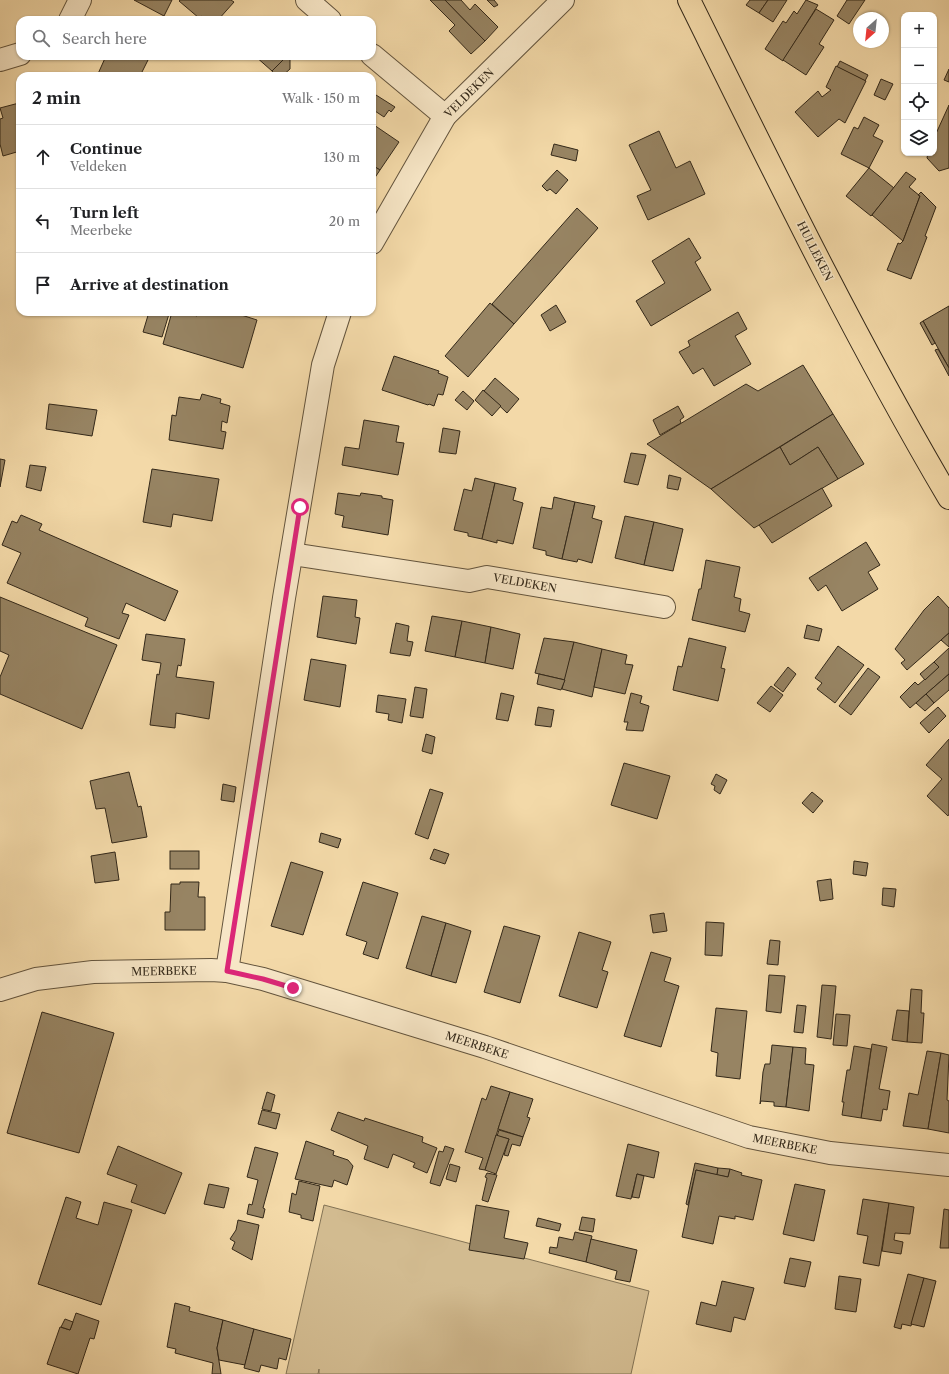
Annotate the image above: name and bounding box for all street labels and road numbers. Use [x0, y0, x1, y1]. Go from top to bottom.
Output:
street label: VELDEKEN [441, 65, 497, 121]
street label: HULLEKEN [794, 219, 836, 283]
street label: VELDEKEN [491, 570, 558, 595]
street label: MEERBEKE [131, 963, 197, 979]
street label: MEERBEKE [444, 1028, 511, 1062]
street label: MEERBEKE [751, 1131, 819, 1157]

